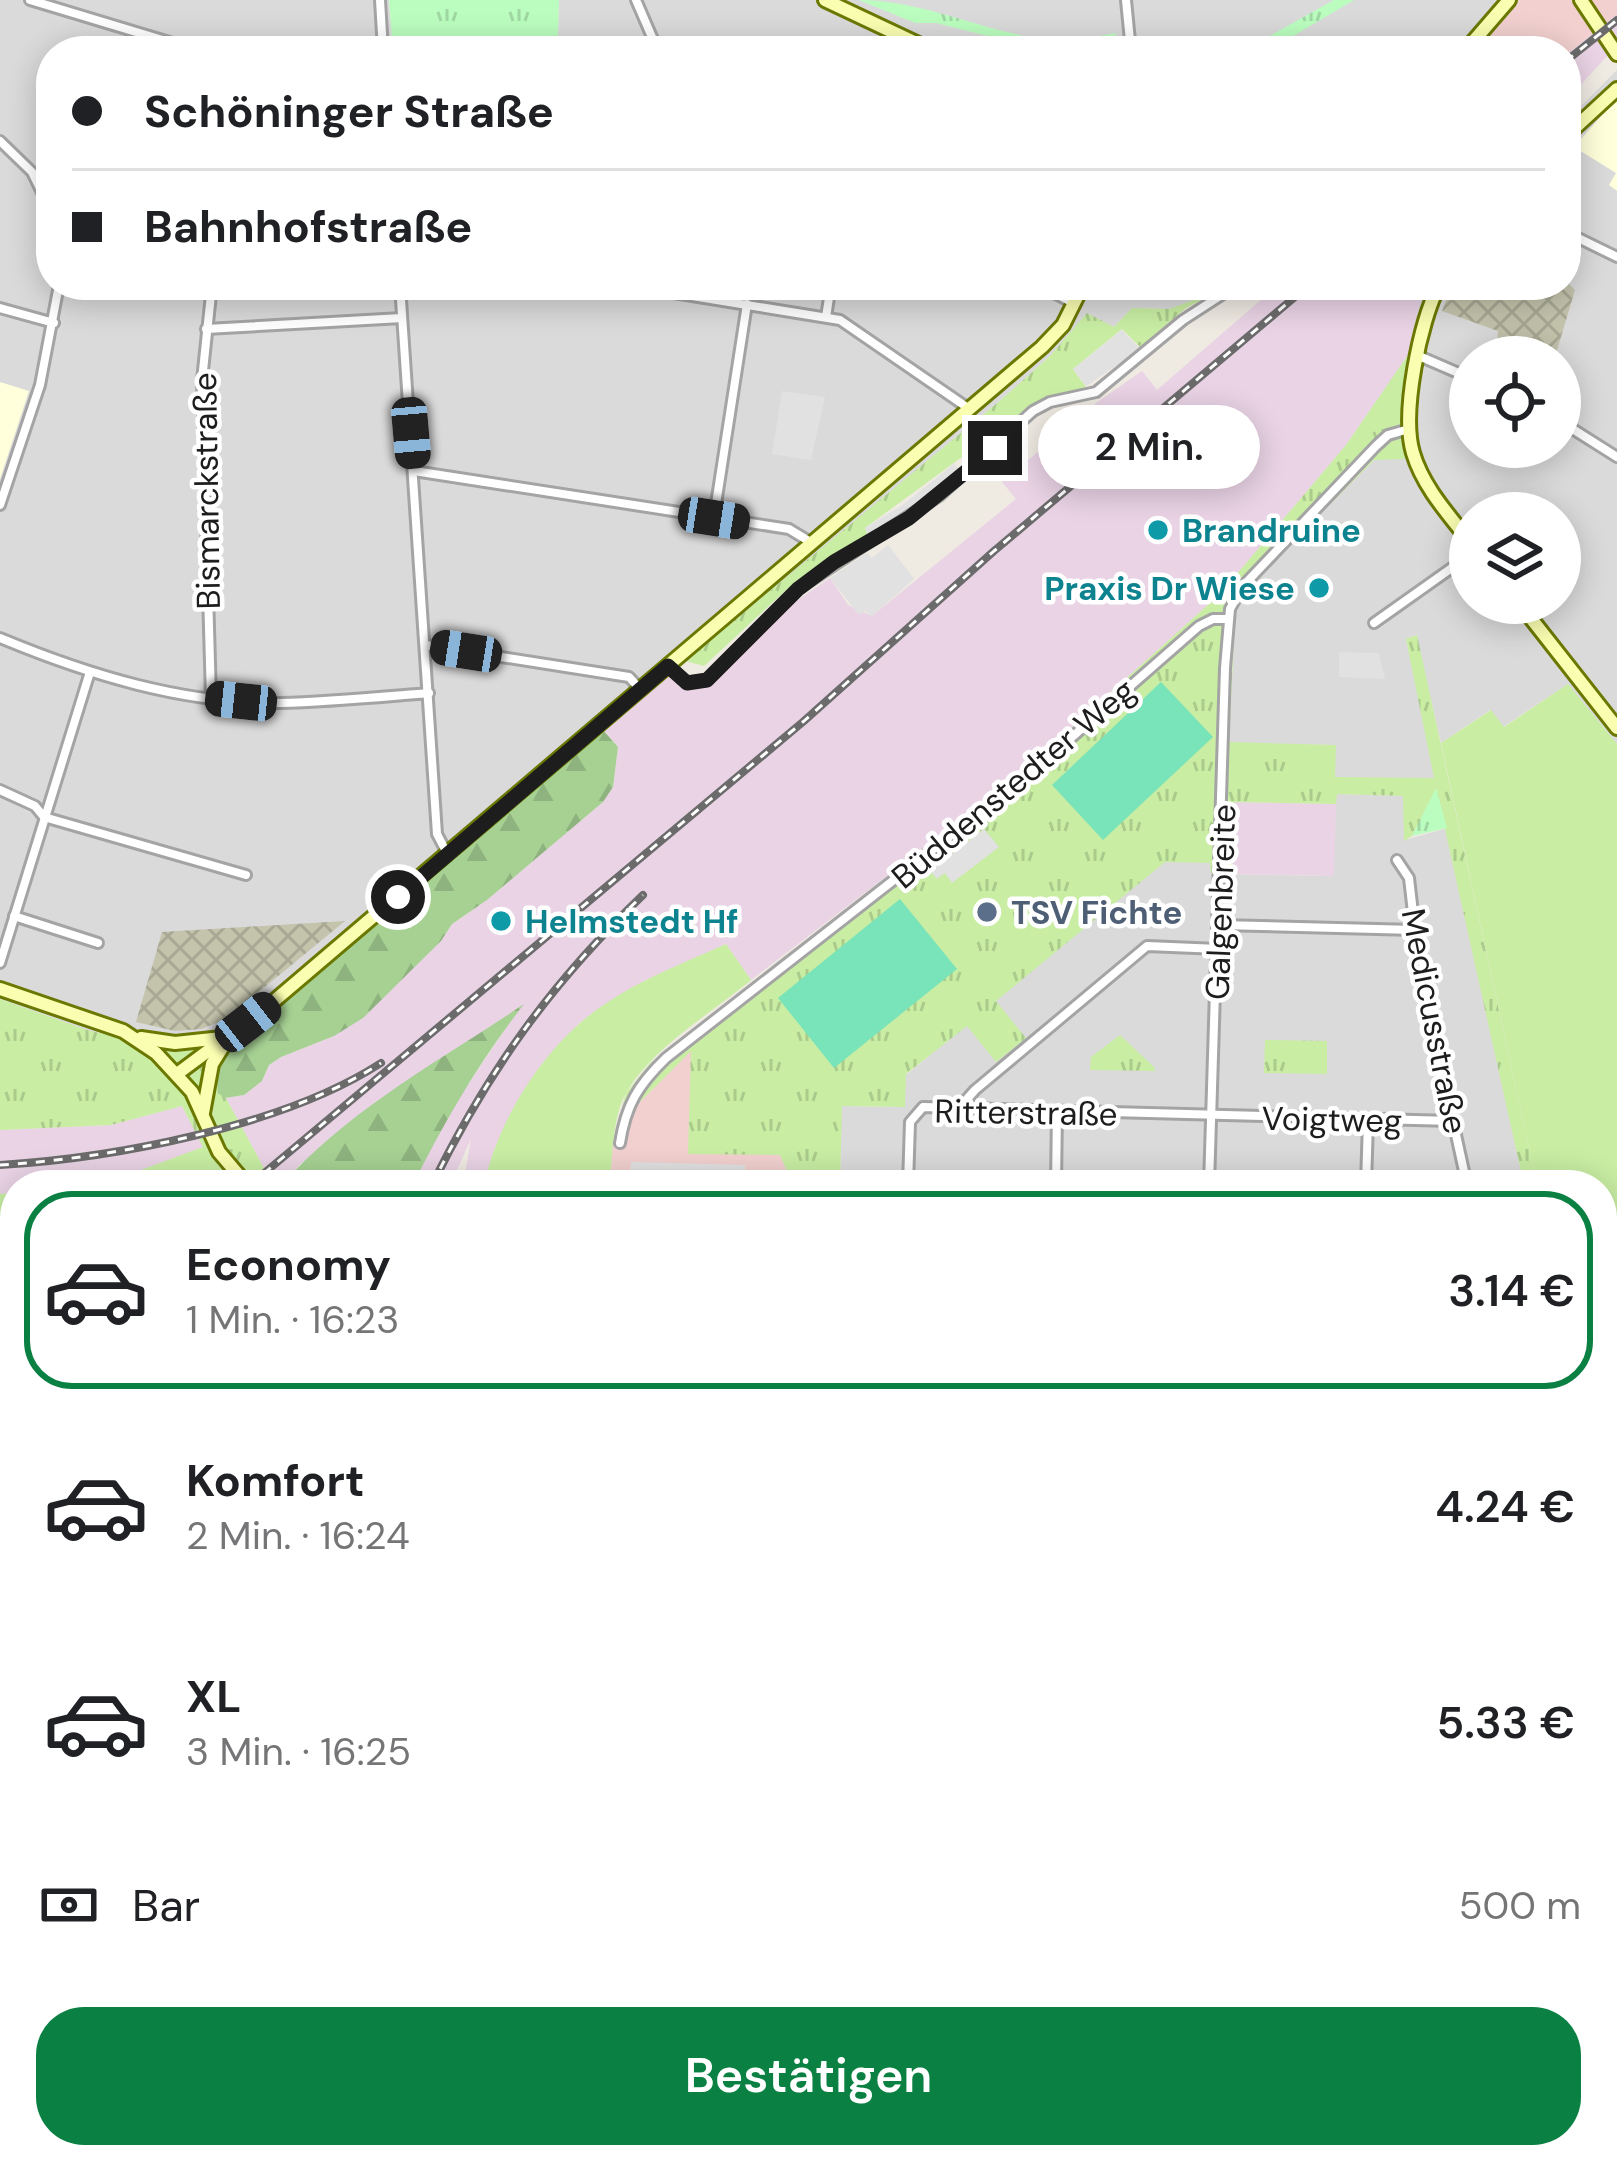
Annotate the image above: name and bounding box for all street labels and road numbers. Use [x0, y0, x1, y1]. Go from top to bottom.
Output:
street label: Bismarckstraße [183, 372, 230, 610]
street label: Büddenstedter Weg [883, 669, 1144, 898]
street label: Galgenbreite [1196, 803, 1245, 1001]
street label: Medicusstraße [1392, 905, 1477, 1137]
street label: Ritterstraße [934, 1089, 1118, 1136]
street label: Voigtweg [1261, 1097, 1403, 1142]

